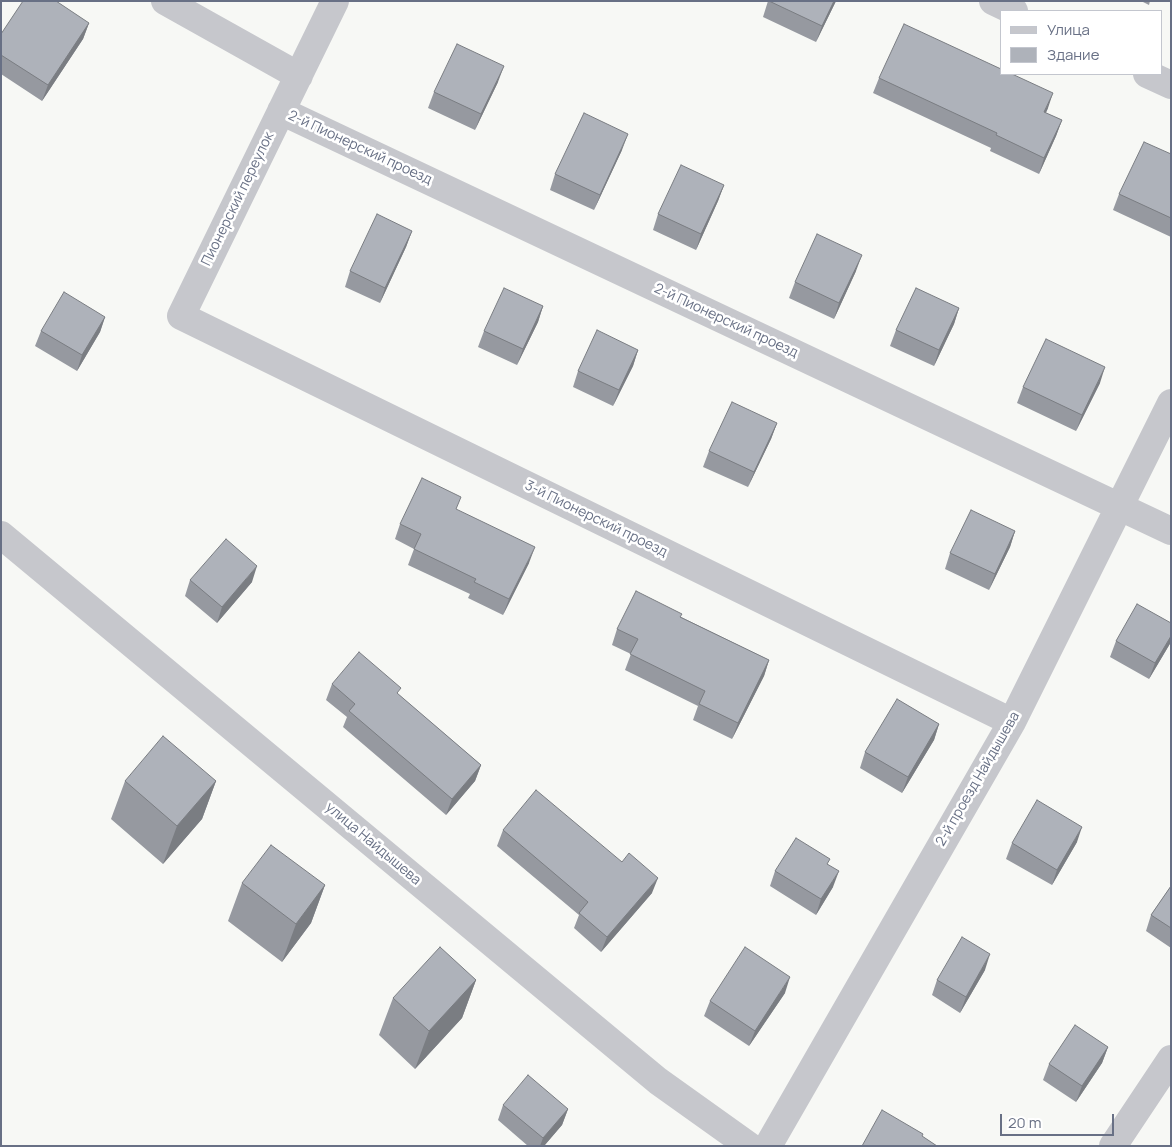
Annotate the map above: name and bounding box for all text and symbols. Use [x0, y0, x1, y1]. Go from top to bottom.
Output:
legend [1000, 10, 1162, 75]
text: Улица [1047, 19, 1090, 40]
text: Здание [1047, 44, 1099, 65]
street label: 2-й Пионерский проезд [285, 107, 435, 189]
street label: Пионерский переулок [198, 129, 278, 269]
street label: 2-й Пионерский проезд [651, 280, 801, 362]
street label: 3-й Пионерский проезд [522, 477, 670, 561]
street label: 2-й проезд Найдышева [933, 709, 1023, 849]
street label: улица Найдышева [322, 799, 424, 889]
scale bar [1002, 1104, 1116, 1136]
text: 20 m [1008, 1112, 1041, 1133]

